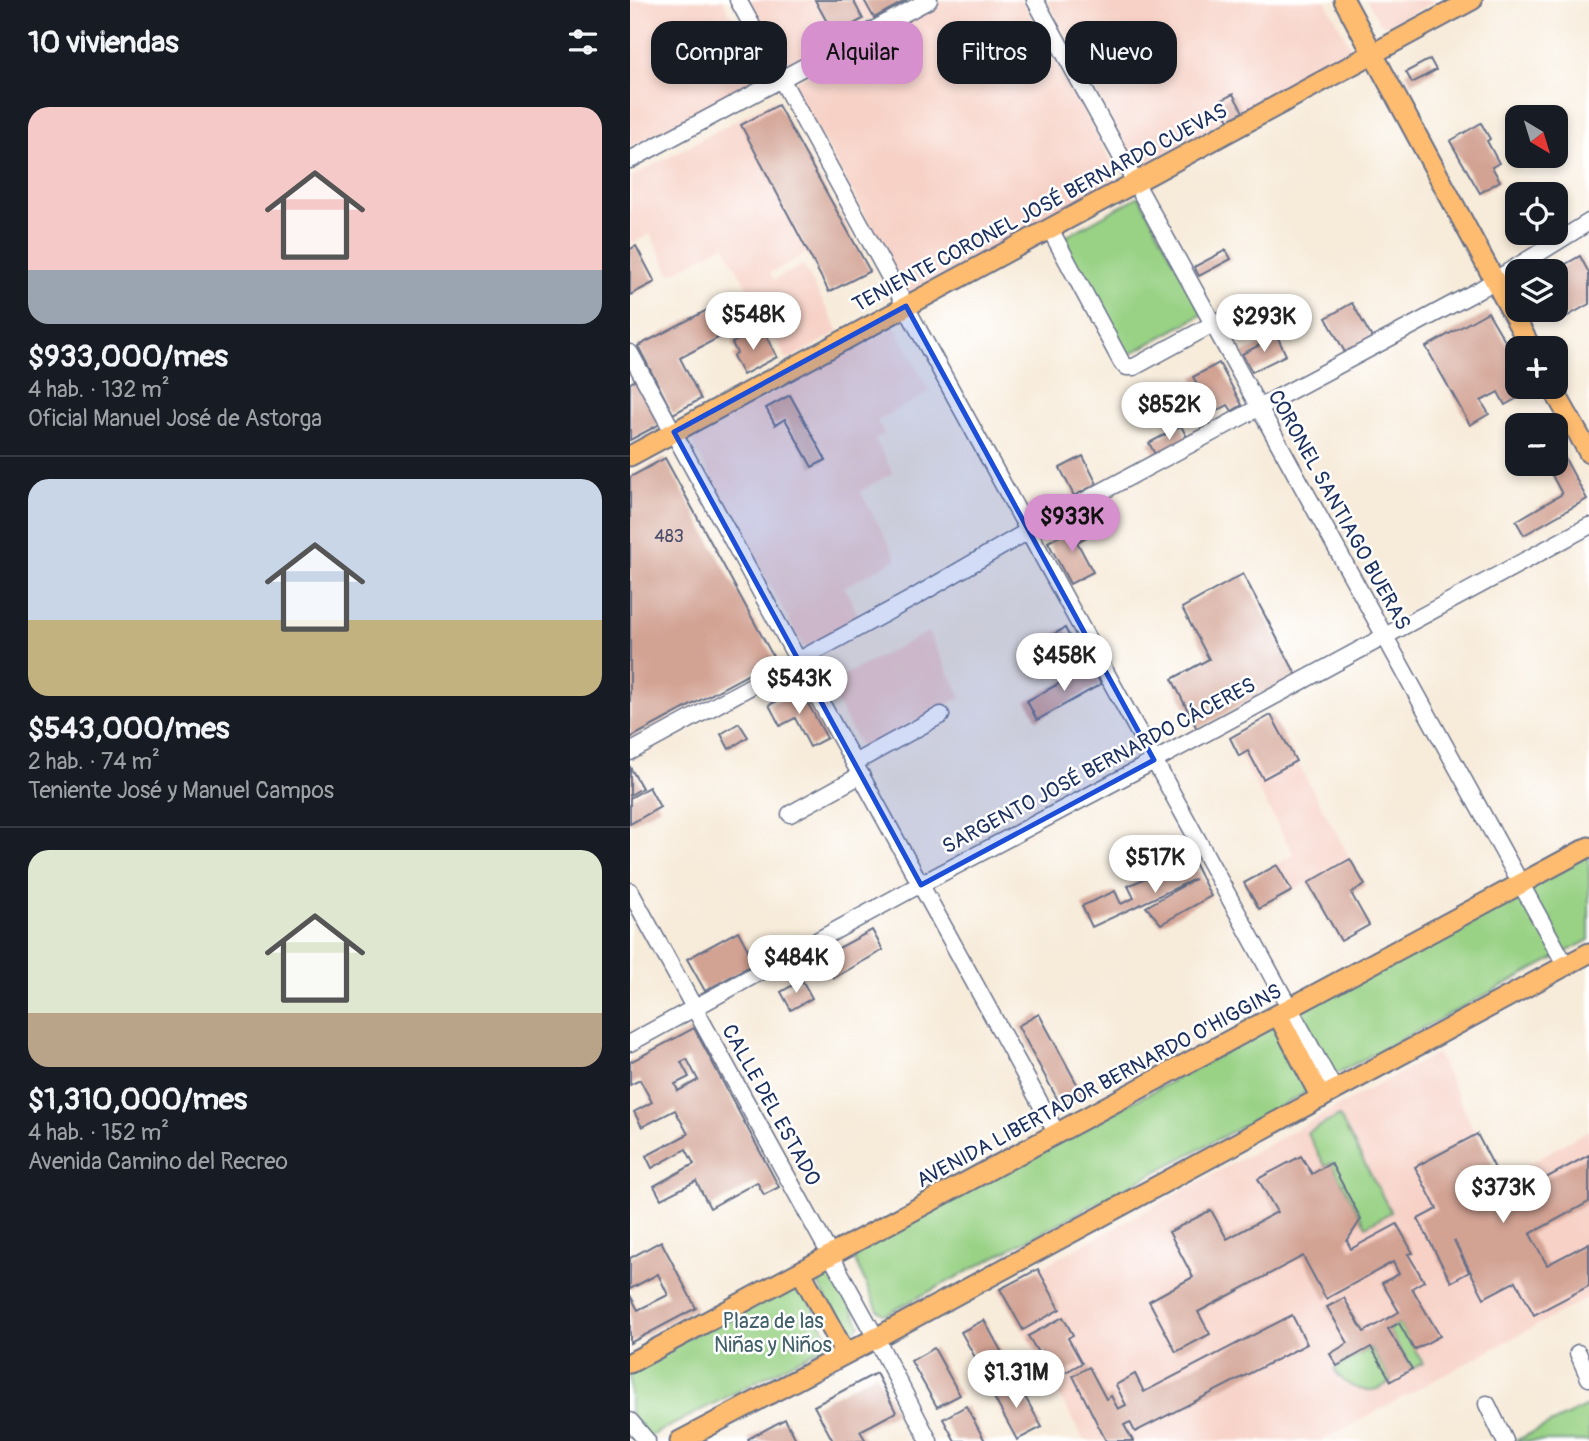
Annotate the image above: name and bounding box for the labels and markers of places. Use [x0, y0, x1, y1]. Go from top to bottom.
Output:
pin: $548K [704, 292, 802, 352]
pin: $293K [1215, 294, 1313, 354]
pin: $852K [1120, 382, 1218, 442]
pin: $933K [1023, 494, 1121, 554]
pin: $458K [1015, 634, 1113, 693]
pin: $543K [750, 656, 848, 716]
pin: $517K [1106, 836, 1204, 895]
pin: $484K [747, 936, 845, 995]
pin: $373K [1454, 1166, 1552, 1225]
pin: $1.31M [959, 1350, 1073, 1410]

